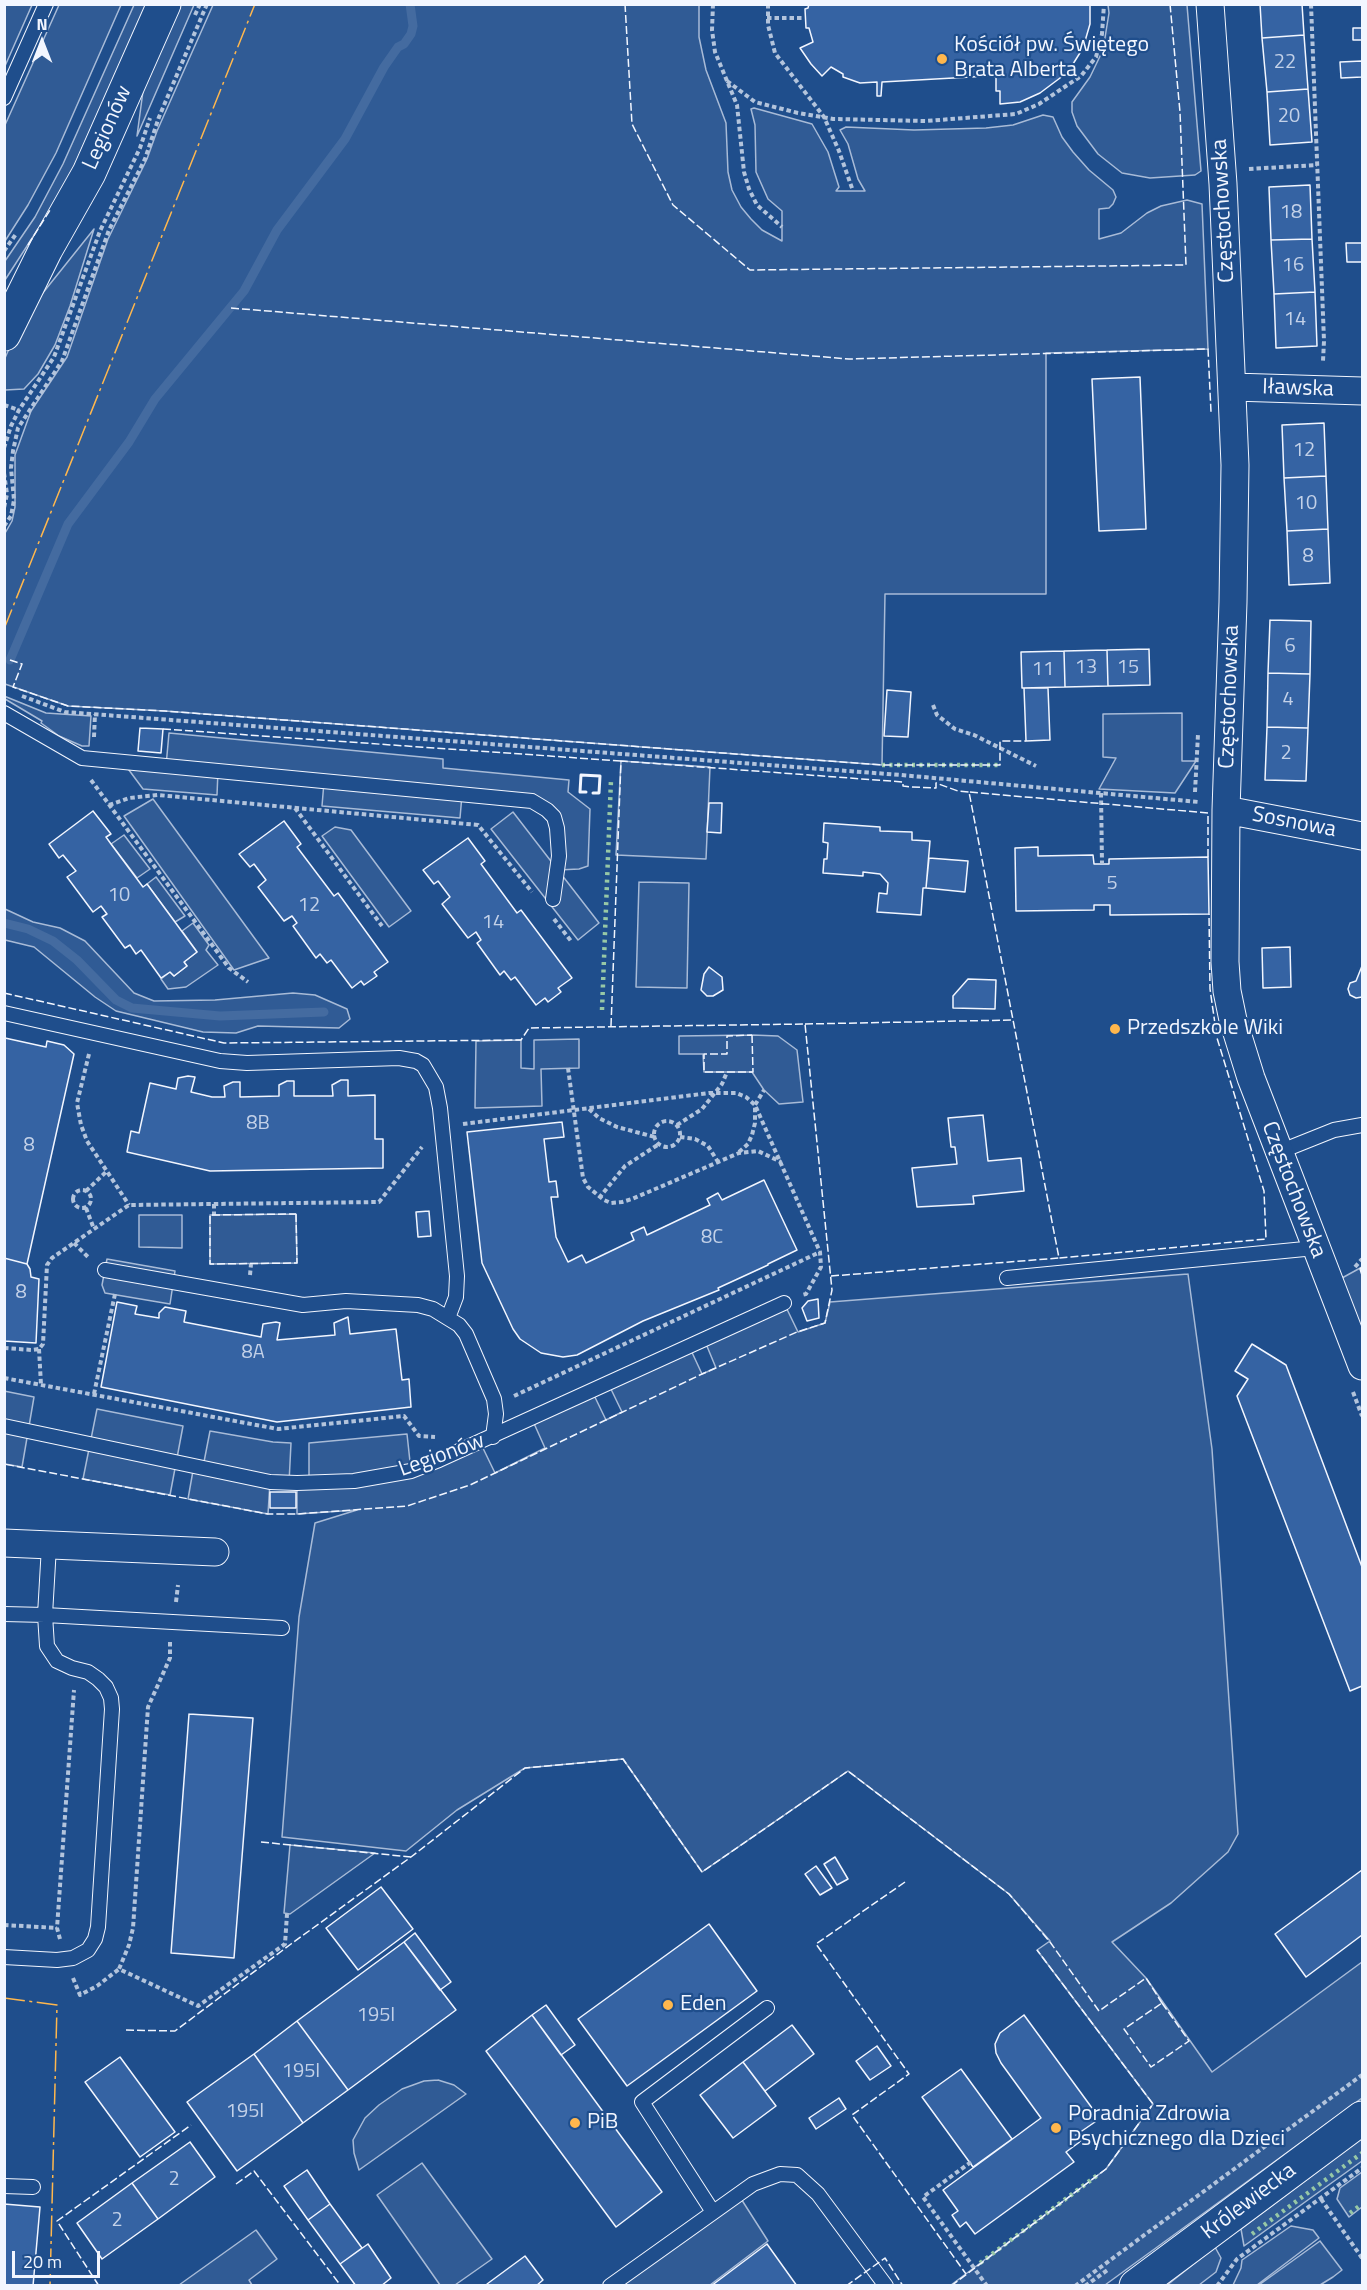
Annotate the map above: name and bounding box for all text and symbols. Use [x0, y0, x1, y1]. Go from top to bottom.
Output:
north arrow [12, 12, 72, 72]
text: N [36, 12, 48, 36]
place label: Kościół pw. Świętego Brata Alberta [954, 33, 1149, 84]
house number: 22 [1274, 51, 1296, 75]
marker: Kościół pw. Świętego Brata Alberta [935, 52, 949, 66]
street label: Legionów [78, 82, 138, 174]
house number: 20 [1278, 105, 1300, 129]
street label: Częstochowska [1207, 138, 1241, 284]
house number: 18 [1280, 201, 1302, 225]
house number: 16 [1282, 254, 1304, 278]
house number: 14 [1284, 308, 1306, 332]
street label: Iławska [1262, 375, 1334, 403]
house number: 12 [1293, 439, 1315, 463]
house number: 10 [1295, 492, 1317, 516]
house number: 8 [1302, 545, 1314, 569]
street label: Częstochowska [1214, 625, 1246, 769]
house number: 6 [1284, 635, 1296, 659]
house number: 13 [1075, 656, 1097, 680]
house number: 15 [1117, 656, 1139, 680]
house number: 11 [1032, 658, 1054, 682]
house number: 4 [1282, 688, 1294, 712]
house number: 2 [1280, 742, 1292, 766]
street label: Sosnowa [1250, 802, 1338, 844]
house number: 5 [1106, 872, 1118, 896]
house number: 10 [108, 884, 130, 908]
house number: 12 [298, 894, 320, 918]
house number: 14 [482, 911, 504, 935]
place label: Przedszkole Wiki [1127, 1016, 1283, 1042]
marker: Przedszkole Wiki [1108, 1022, 1122, 1036]
house number: 8B [246, 1112, 270, 1136]
street label: Częstochowska [1255, 1118, 1331, 1262]
house number: 8 [23, 1134, 35, 1158]
house number: 8C [701, 1226, 723, 1250]
house number: 8 [15, 1281, 27, 1305]
house number: 8A [241, 1341, 265, 1365]
street label: Legionów [395, 1428, 489, 1484]
place label: Eden [680, 1992, 727, 2018]
marker: Eden [661, 1998, 675, 2012]
house number: 195I [357, 2004, 395, 2028]
house number: 195I [282, 2060, 320, 2084]
house number: 195I [226, 2100, 264, 2124]
place label: Poradnia Zdrowia Psychicznego dla Dzieci [1068, 2102, 1285, 2154]
place label: PiB [587, 2110, 618, 2136]
marker: PiB [568, 2116, 582, 2130]
marker: Poradnia Zdrowia Psychicznego dla Dzieci [1049, 2121, 1063, 2135]
street label: Królewiecka [1197, 2158, 1301, 2246]
house number: 2 [168, 2168, 180, 2192]
house number: 2 [111, 2209, 123, 2233]
scale bar [15, 2239, 104, 2277]
text: 20 m [23, 2248, 62, 2275]

